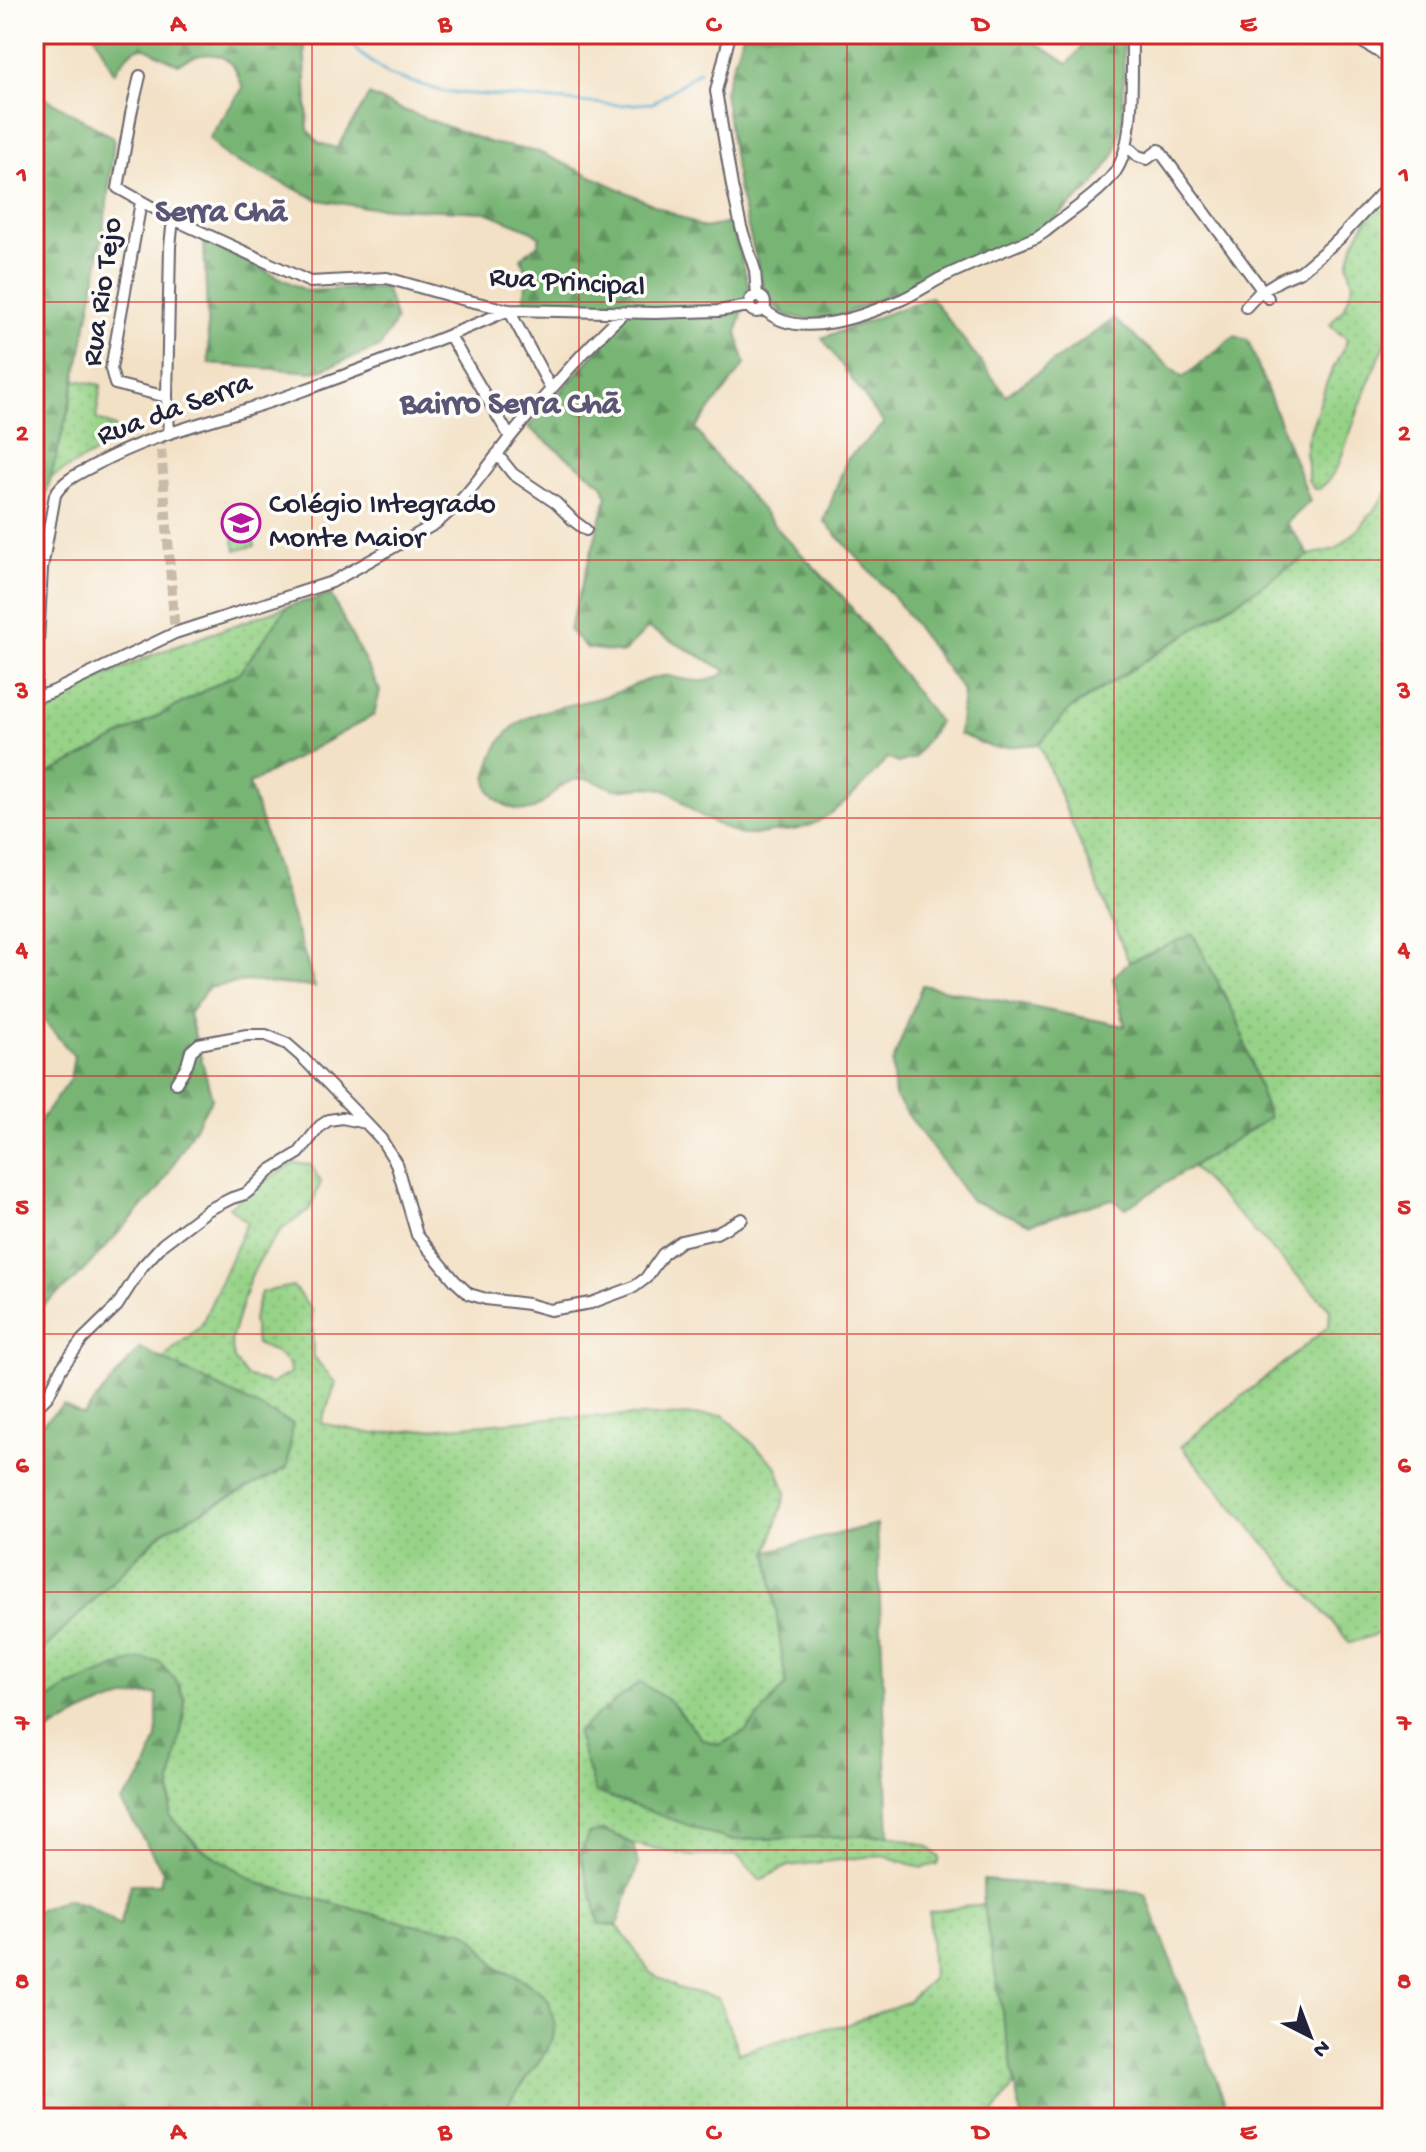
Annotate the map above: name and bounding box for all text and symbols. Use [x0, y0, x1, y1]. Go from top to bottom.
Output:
text: A [169, 11, 187, 42]
text: B [437, 11, 453, 42]
text: C [706, 11, 723, 42]
text: D [971, 11, 991, 42]
text: E [1240, 11, 1258, 42]
text: 1 [16, 162, 27, 193]
text: 1 [1398, 162, 1409, 193]
district label: Serra Chã [155, 195, 289, 233]
street label: Rua Rio Tejo [76, 215, 132, 369]
street label: Rua Principal [488, 261, 646, 307]
street label: Rua da Serra [93, 366, 258, 455]
district label: Bairro Serra Chã [399, 387, 622, 425]
text: 2 [16, 420, 29, 451]
text: 2 [1398, 420, 1411, 451]
place label: Colégio Integrado Monte Maior [269, 489, 496, 558]
school or university icon: Colégio Integrado Monte Maior [220, 502, 262, 544]
text: 3 [14, 678, 29, 709]
text: 3 [1396, 678, 1411, 709]
text: 4 [15, 936, 29, 967]
text: 4 [1397, 936, 1411, 967]
text: 5 [15, 1194, 29, 1225]
text: 5 [1397, 1194, 1411, 1225]
text: 6 [15, 1452, 29, 1483]
text: 6 [1397, 1452, 1411, 1483]
text: 7 [13, 1710, 30, 1741]
text: 7 [1395, 1710, 1412, 1741]
text: 8 [15, 1968, 29, 1999]
text: 8 [1397, 1968, 1411, 1999]
north arrow [1270, 1996, 1350, 2076]
text: N [1307, 2033, 1335, 2062]
text: A [169, 2119, 187, 2150]
text: B [437, 2119, 453, 2150]
text: C [706, 2119, 723, 2150]
text: D [971, 2119, 991, 2150]
text: E [1240, 2119, 1258, 2150]

